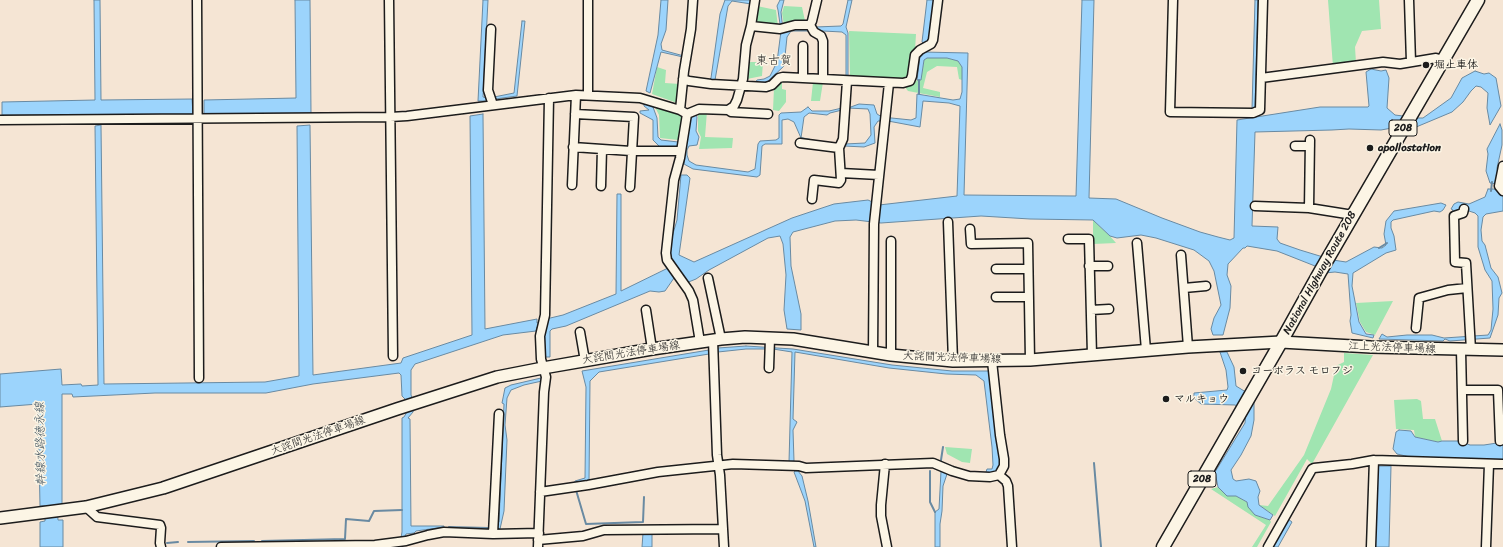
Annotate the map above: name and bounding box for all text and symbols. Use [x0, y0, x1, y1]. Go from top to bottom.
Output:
district label: 東古賀 [756, 54, 792, 68]
place label: 堀上車体 [1434, 58, 1478, 72]
marker: 堀上車体 [1421, 60, 1431, 70]
road number: 208 [1389, 120, 1417, 136]
place label: apollostation [1378, 141, 1441, 155]
marker: apollostation [1365, 143, 1375, 153]
street label: National Highway Route 208 [1281, 209, 1359, 337]
street label: 大詫間光法停車場線 [581, 339, 681, 367]
street label: 江上光法停車場線 [1348, 340, 1436, 356]
street label: 大詫間光法停車場線 [902, 350, 1002, 366]
place label: コーポラス モロフジ [1251, 364, 1353, 378]
marker: コーポラス モロフジ [1238, 366, 1248, 376]
place label: マルキョウ [1174, 392, 1229, 406]
marker: マルキョウ [1161, 394, 1171, 404]
water label: 幹線水路徳永線 [33, 402, 49, 486]
street label: 大詫間光法停車場線 [269, 414, 367, 458]
road number: 208 [1188, 471, 1216, 487]

